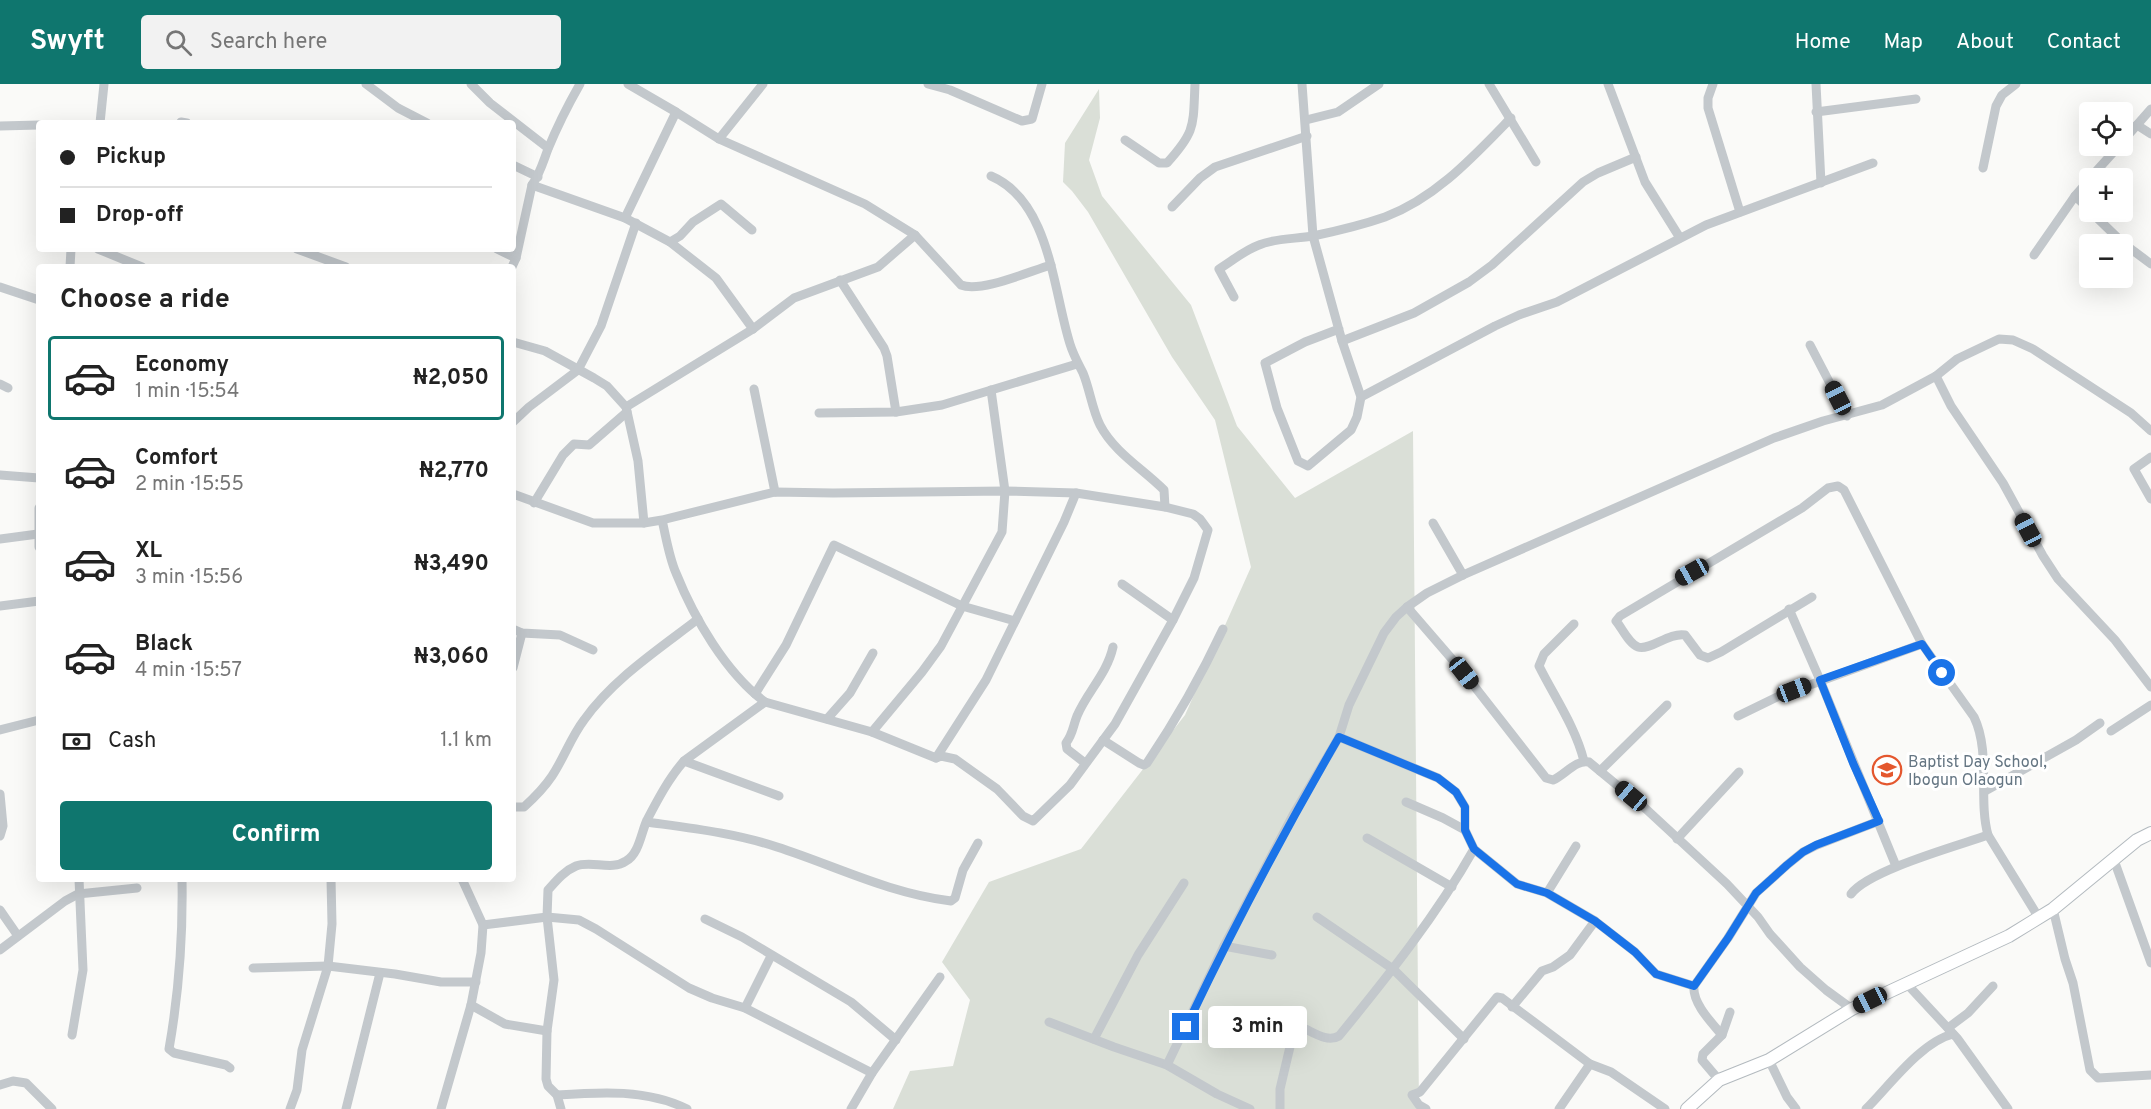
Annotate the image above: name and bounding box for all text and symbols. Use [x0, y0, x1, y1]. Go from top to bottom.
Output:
search box [141, 15, 561, 69]
text: Swyft [30, 24, 105, 60]
icon: search [162, 26, 195, 59]
text: Search here [210, 29, 327, 56]
text: Home [1795, 29, 1851, 56]
text: Map [1884, 29, 1923, 56]
text: About [1956, 29, 2014, 56]
text: Contact [2047, 29, 2121, 56]
map controls [2079, 102, 2133, 288]
button: locate [2079, 102, 2133, 156]
text: Pickup [96, 144, 166, 171]
button: + [2079, 168, 2133, 222]
text: Drop-off [96, 202, 183, 229]
button: − [2079, 234, 2133, 288]
text: Choose a ride [60, 283, 230, 317]
icon: car [63, 351, 117, 405]
text: Economy [135, 352, 229, 379]
text: ₦2,050 [413, 365, 489, 392]
car [1822, 378, 1854, 418]
text: 1 min · 15:54 [135, 379, 239, 405]
icon: car [63, 444, 117, 498]
text: Comfort [135, 445, 218, 472]
text: ₦2,770 [419, 458, 489, 485]
text: 2 min · 15:55 [135, 472, 244, 498]
car [2012, 510, 2044, 550]
icon: car [63, 537, 117, 591]
text: XL [135, 538, 162, 565]
text: ₦3,490 [414, 551, 489, 578]
car [1672, 555, 1712, 589]
text: 3 min · 15:56 [135, 565, 243, 591]
icon: car [63, 630, 117, 684]
text: Black [135, 631, 193, 658]
text: ₦3,060 [414, 644, 489, 671]
car [1446, 653, 1482, 693]
text: 4 min · 15:57 [135, 658, 242, 684]
route start [1928, 659, 1955, 686]
car [1774, 675, 1814, 705]
icon: cash [60, 725, 93, 758]
text: Cash [108, 728, 157, 755]
text: 1.1 km [440, 728, 492, 754]
place label: Baptist Day School, Ibogun Olaogun [1908, 753, 2047, 791]
school or university icon: Baptist Day School, Ibogun Olaogun [1871, 754, 1903, 786]
car [1611, 778, 1651, 814]
button: Confirm [60, 801, 492, 870]
car [1850, 984, 1890, 1016]
callout: 3 min [1207, 1006, 1306, 1048]
route end [1172, 1013, 1199, 1040]
text: 3 min [1231, 1014, 1284, 1040]

